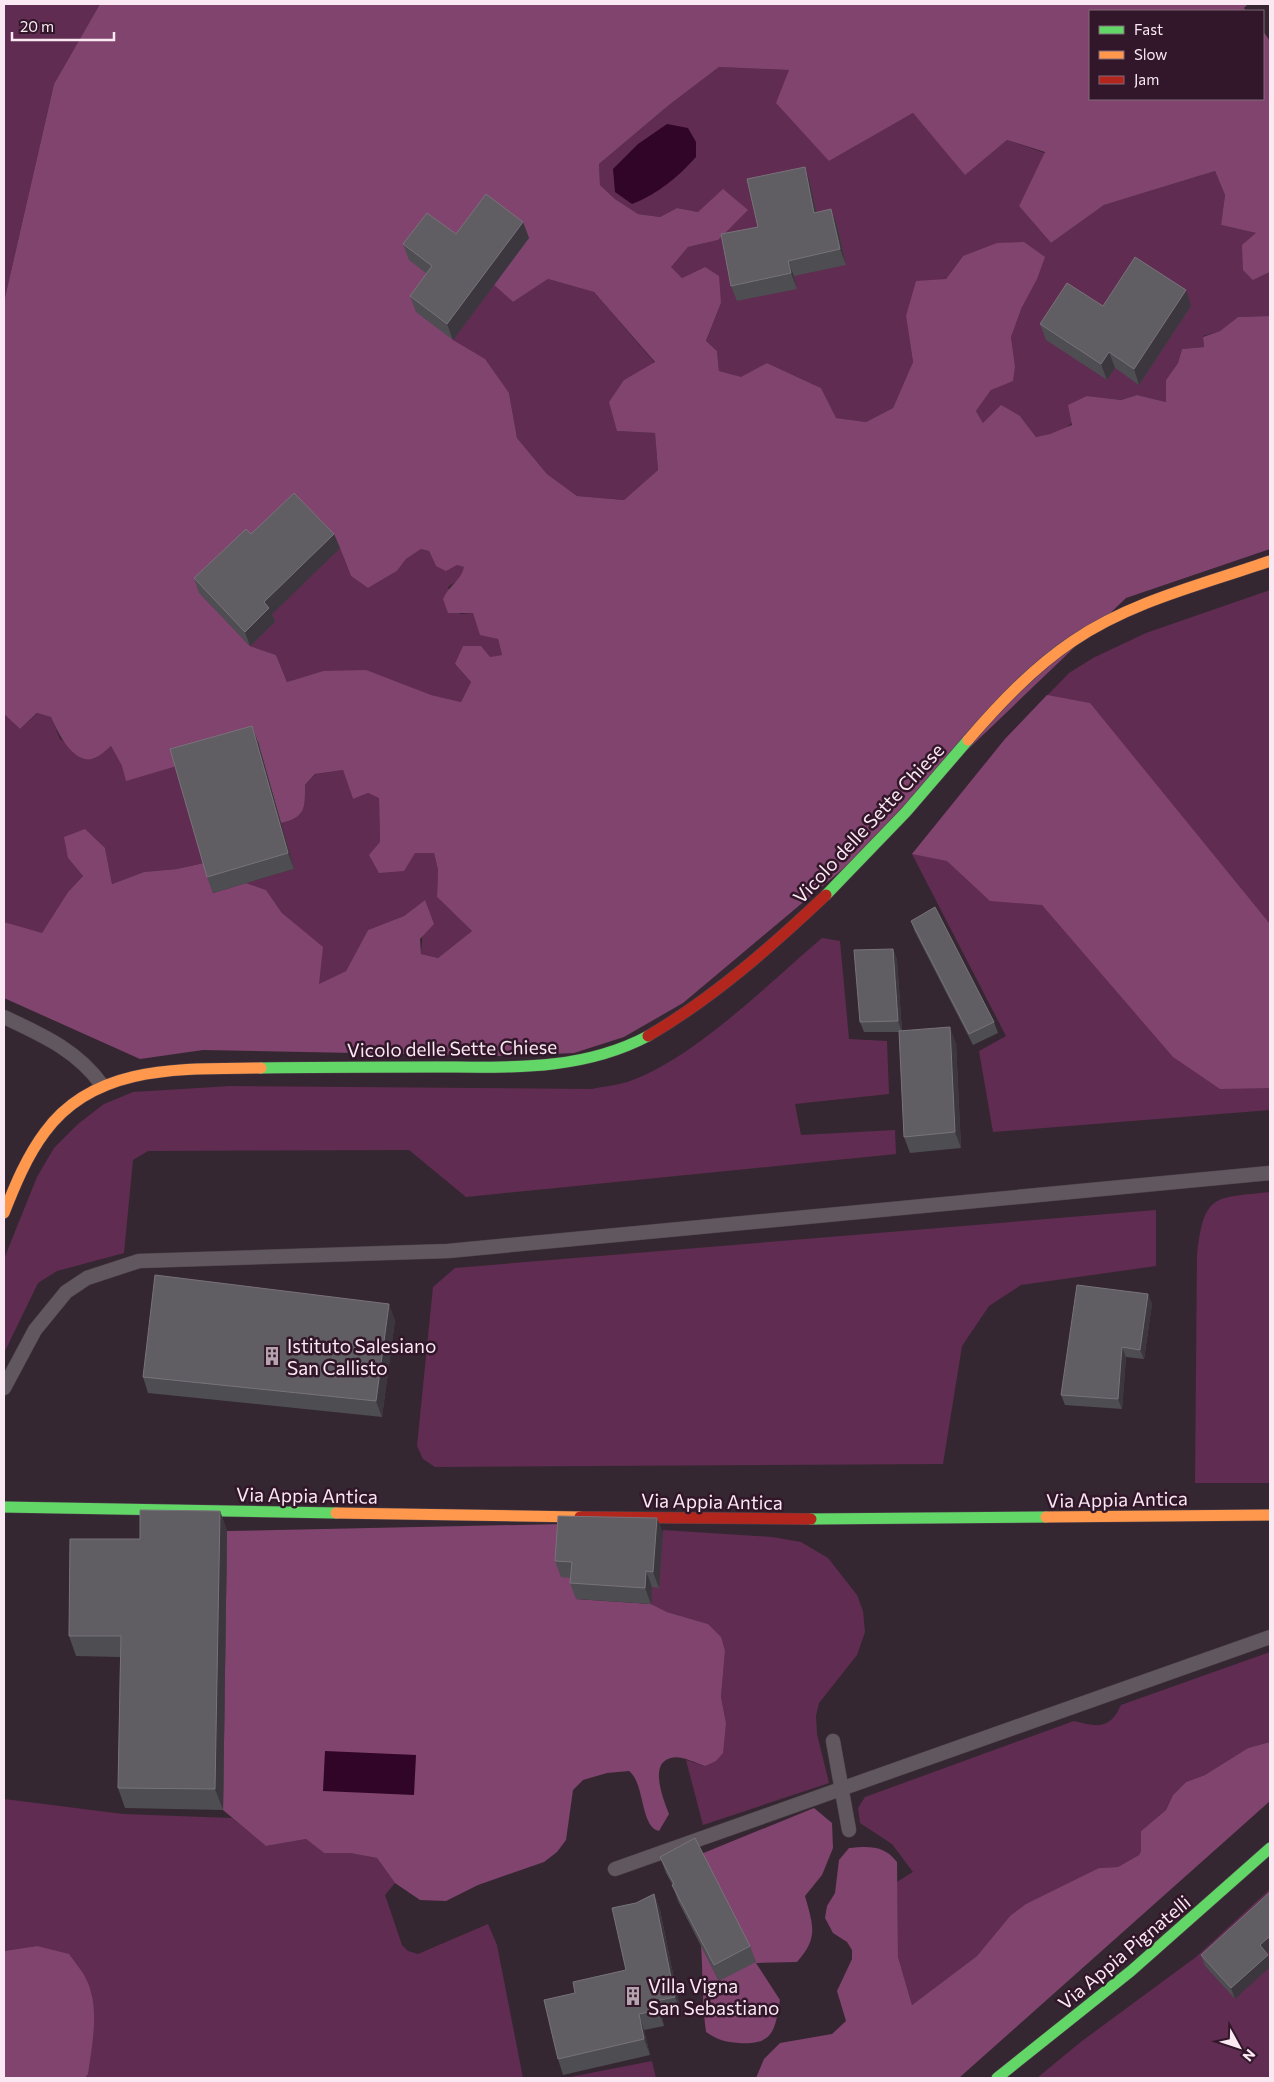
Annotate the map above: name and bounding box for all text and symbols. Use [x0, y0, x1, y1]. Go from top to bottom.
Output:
scale bar [12, 10, 115, 42]
legend [1089, 10, 1264, 100]
text: 20 m [20, 17, 54, 35]
text: Fast [1134, 20, 1163, 38]
text: Slow [1134, 45, 1167, 63]
text: Jam [1134, 70, 1159, 88]
street label: Vicolo delle Sette Chiese [788, 738, 948, 908]
street label: Vicolo delle Sette Chiese [347, 1035, 557, 1061]
place label: Istituto Salesiano San Callisto [287, 1334, 436, 1379]
building icon: Istituto Salesiano San Callisto [261, 1345, 283, 1367]
street label: Via Appia Antica [236, 1482, 378, 1508]
street label: Via Appia Antica [1046, 1486, 1188, 1512]
street label: Via Appia Antica [641, 1488, 783, 1514]
street label: Via Appia Pignatelli [1053, 1890, 1195, 2014]
place label: Villa Vigna San Sebastiano [648, 1974, 779, 2019]
building icon: Villa Vigna San Sebastiano [622, 1985, 644, 2007]
north arrow [1214, 2022, 1264, 2072]
text: N [1239, 2046, 1259, 2065]

